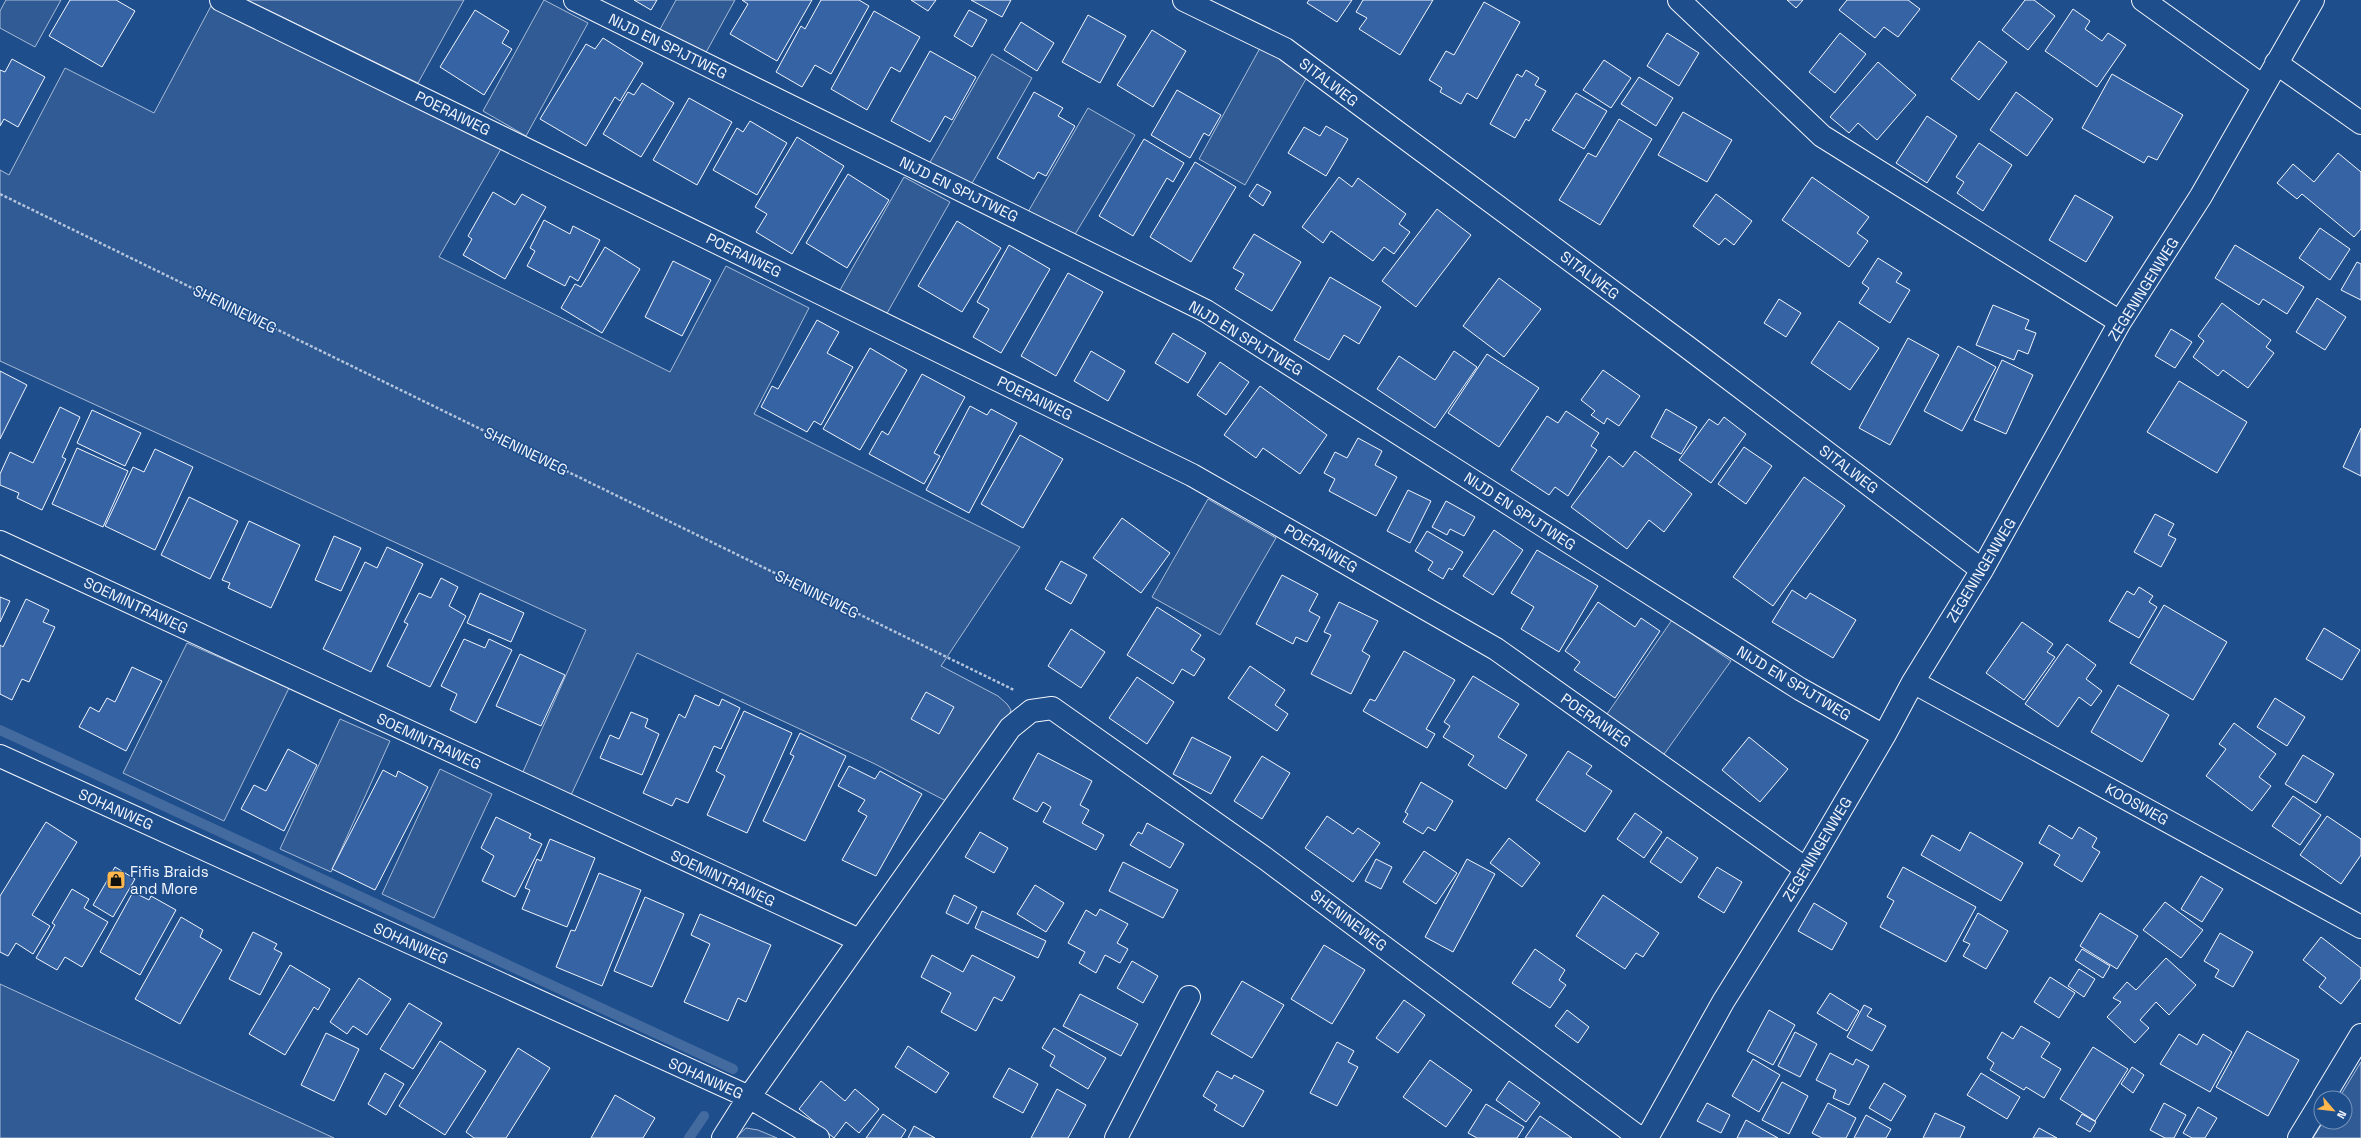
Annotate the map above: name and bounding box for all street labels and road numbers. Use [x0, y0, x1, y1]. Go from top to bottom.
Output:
street label: NIJD EN SPIJTWEG [606, 9, 730, 83]
street label: SITALWEG [1296, 54, 1362, 110]
street label: POERAIWEG [412, 87, 494, 139]
street label: NIJD EN SPIJTWEG [897, 152, 1021, 226]
street label: POERAIWEG [703, 229, 785, 281]
street label: ZEGENINGENWEG [2103, 234, 2183, 344]
street label: SITALWEG [1557, 247, 1623, 303]
street label: SHENINEWEG [190, 281, 280, 337]
street label: NIJD EN SPIJTWEG [1186, 296, 1306, 380]
street label: POERAIWEG [994, 372, 1076, 424]
street label: SHENINEWEG [481, 423, 571, 479]
street label: SITALWEG [1816, 441, 1882, 497]
street label: NIJD EN SPIJTWEG [1460, 468, 1580, 554]
street label: ZEGENINGENWEG [1942, 514, 2020, 626]
street label: POERAIWEG [1281, 519, 1361, 577]
street label: SHENINEWEG [772, 566, 862, 622]
street label: SOEMINTRAWEG [81, 572, 191, 638]
street label: NIJD EN SPIJTWEG [1734, 641, 1854, 725]
street label: POERAIWEG [1557, 689, 1635, 751]
street label: SOEMINTRAWEG [374, 708, 484, 774]
street label: KOOSWEG [2102, 779, 2172, 829]
street label: SOHANWEG [76, 784, 156, 834]
street label: ZEGENINGENWEG [1778, 793, 1856, 905]
street label: SOEMINTRAWEG [668, 845, 778, 911]
street label: SHENINEWEG [1307, 885, 1391, 955]
street label: SOHANWEG [371, 918, 451, 968]
street label: SOHANWEG [666, 1053, 746, 1103]

